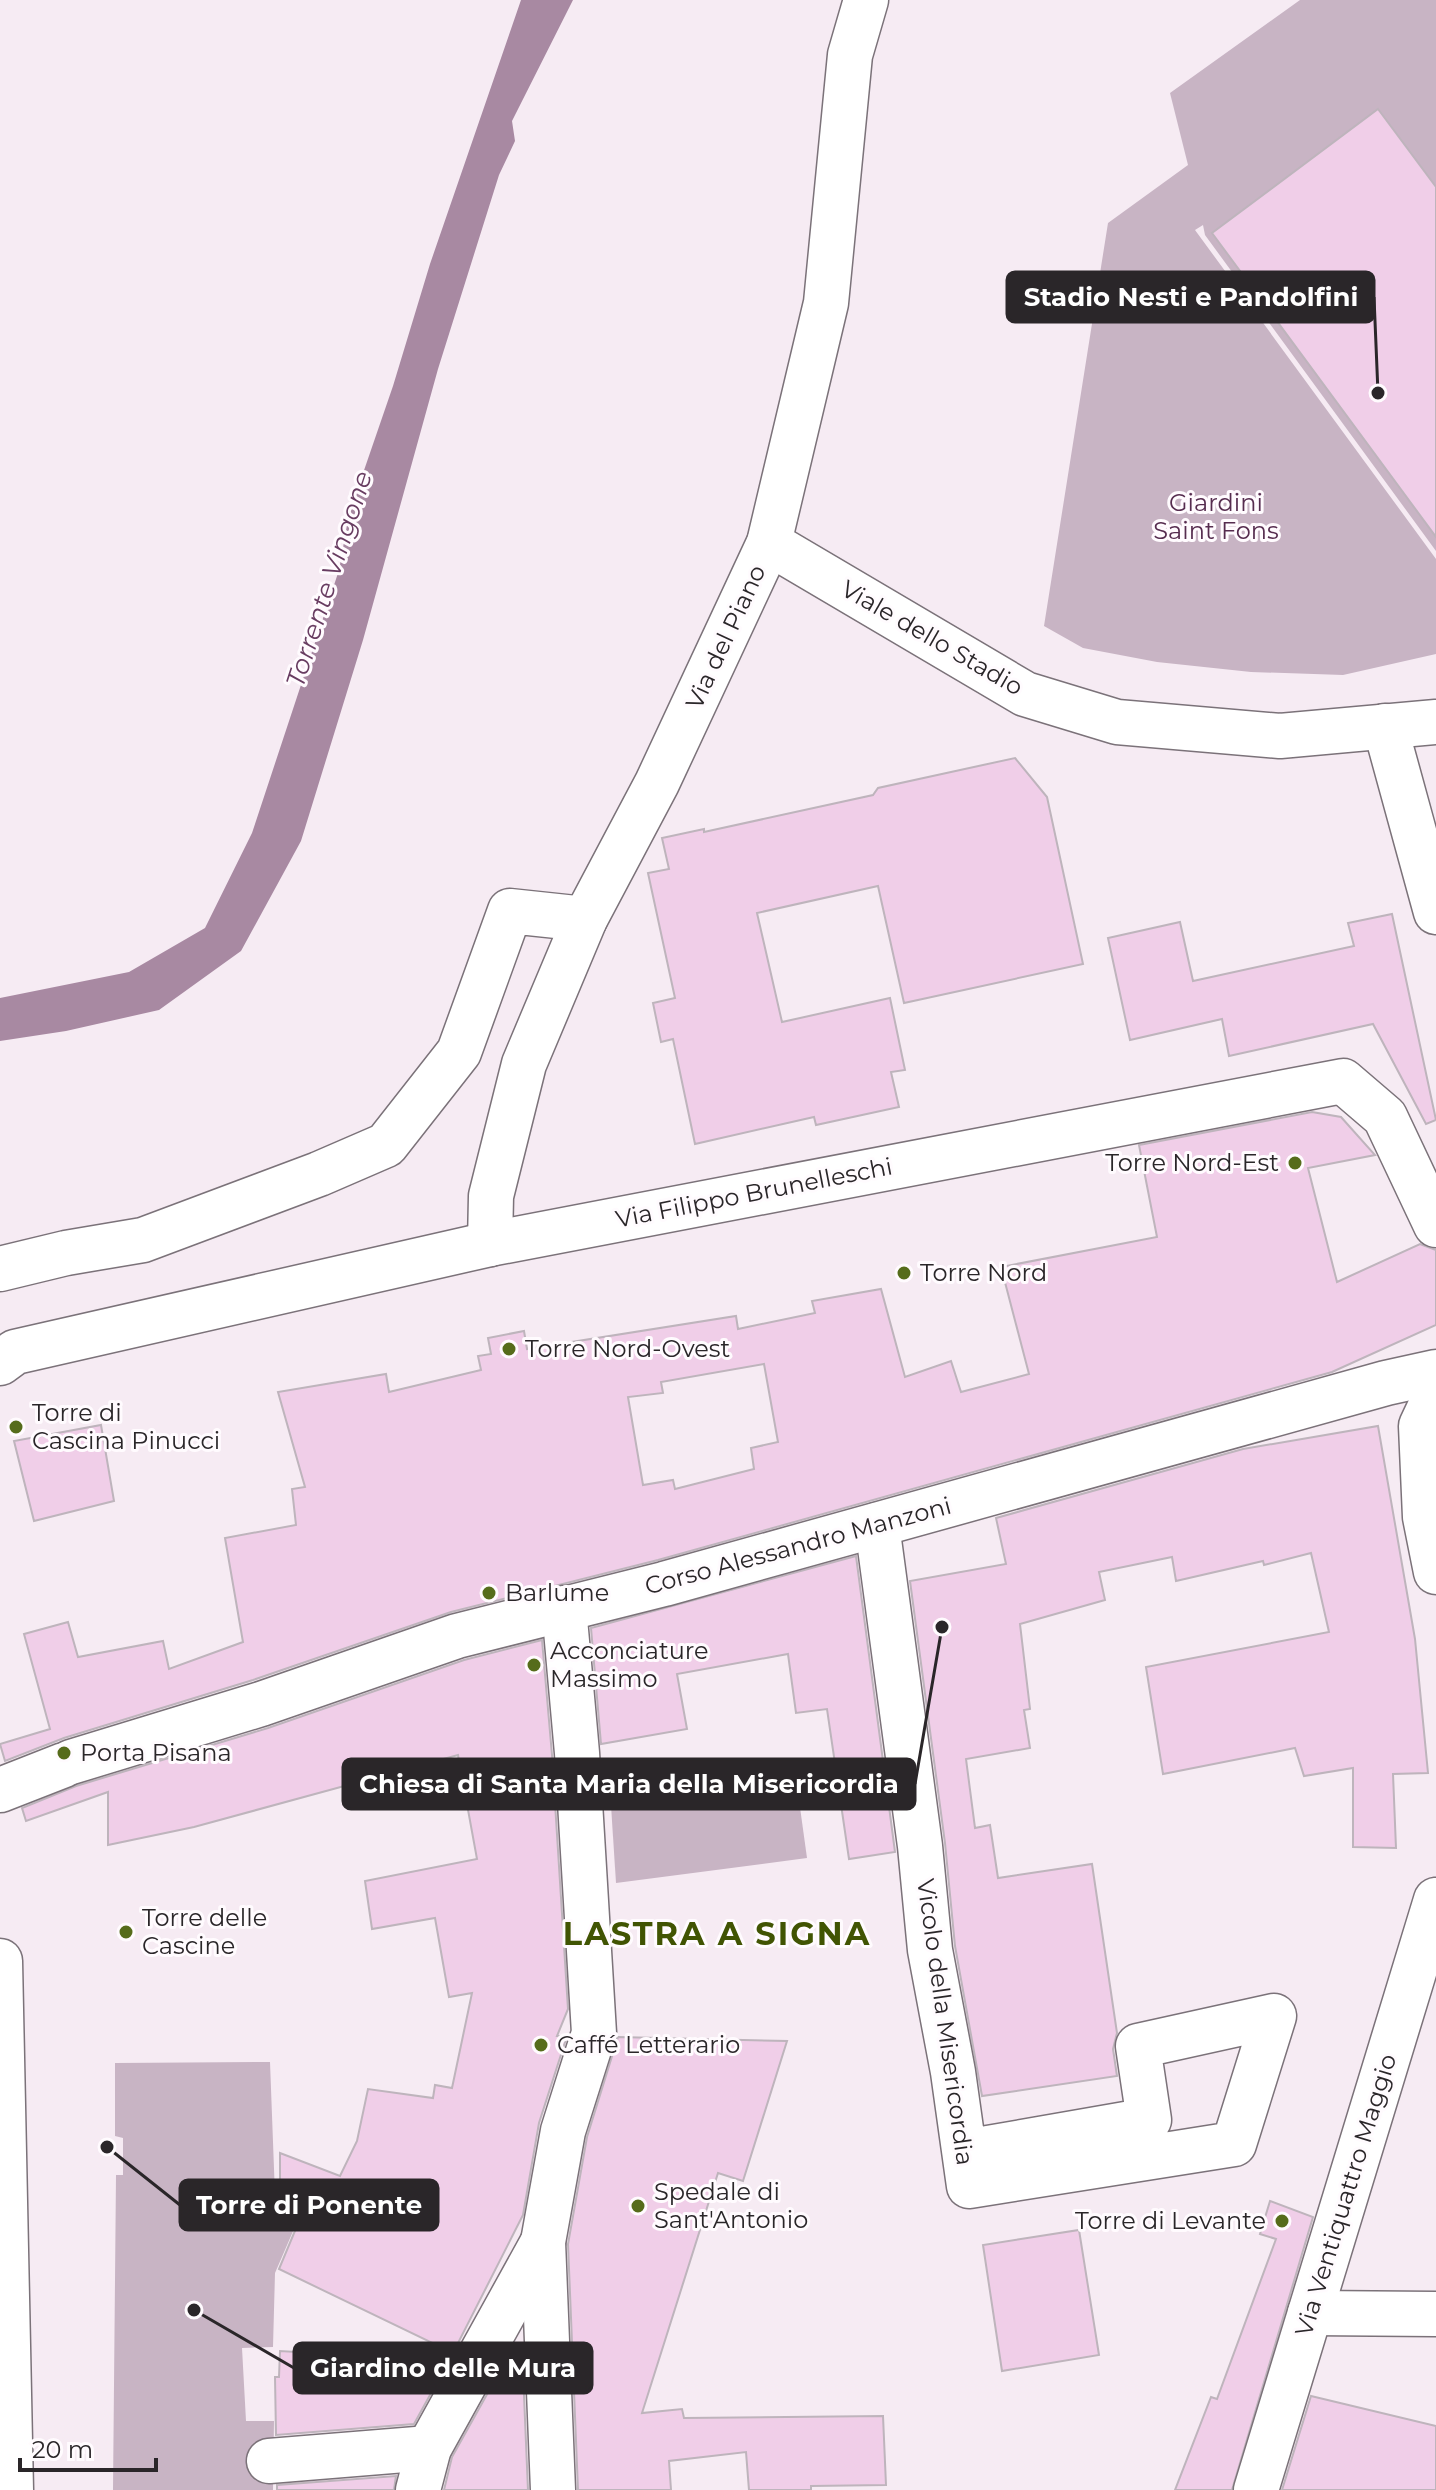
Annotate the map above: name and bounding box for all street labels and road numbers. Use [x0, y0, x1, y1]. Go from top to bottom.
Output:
street label: Via del Piano [679, 560, 772, 714]
street label: Viale dello Stadio [836, 574, 1028, 701]
street label: Via Filippo Brunelleschi [613, 1151, 895, 1234]
street label: Corso Alessandro Manzoni [641, 1491, 954, 1600]
street label: Vicolo della Misericordia [911, 1877, 980, 2167]
street label: Via Ventiquattro Maggio [1289, 2050, 1402, 2339]

